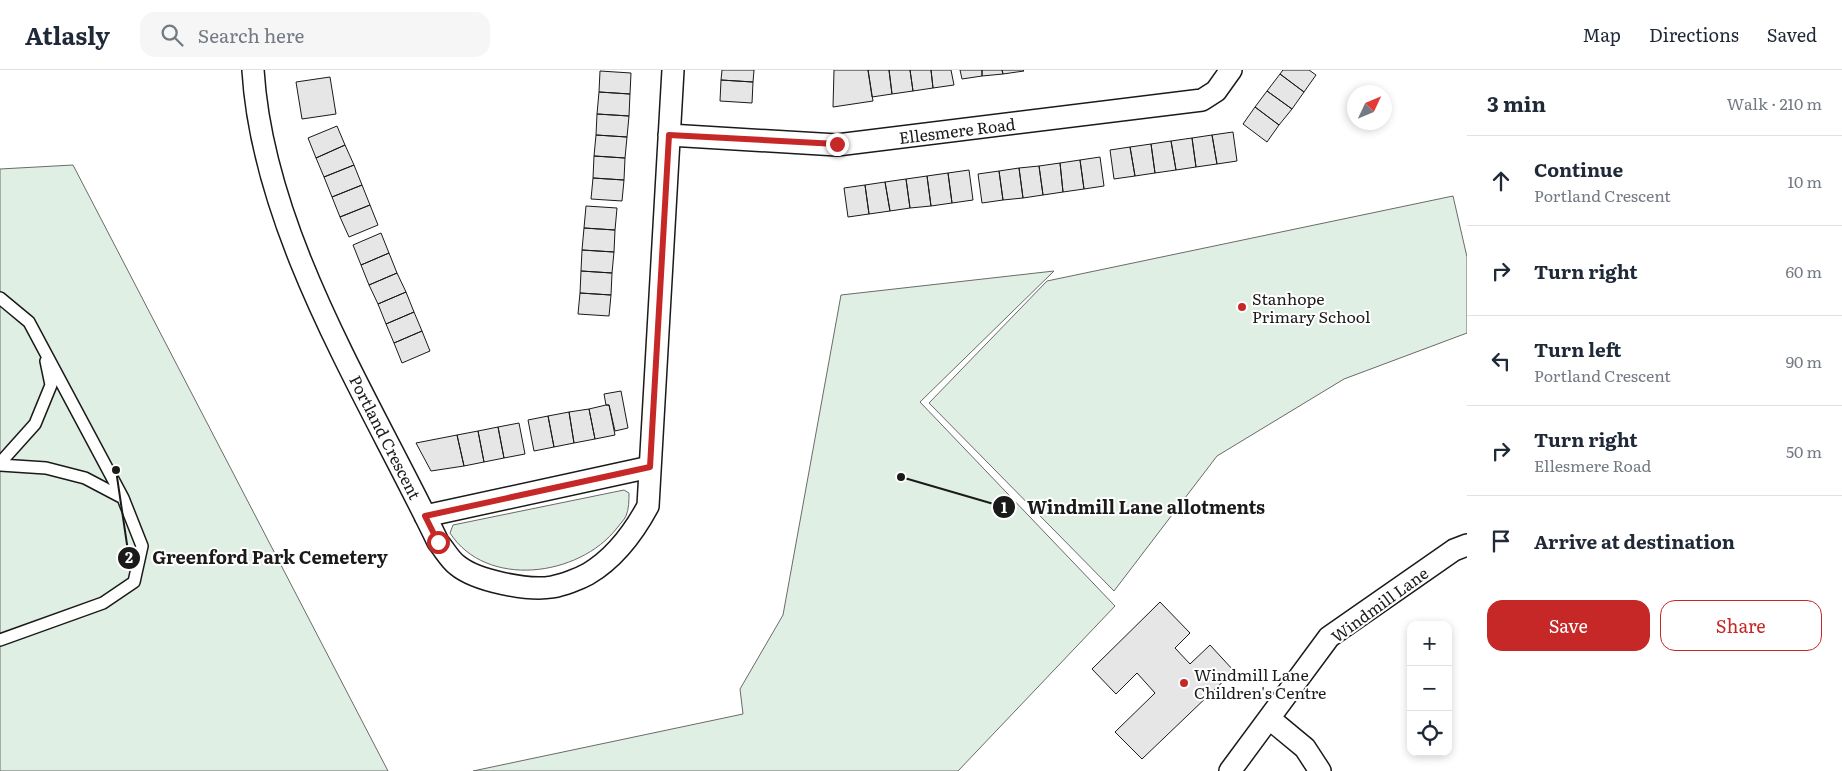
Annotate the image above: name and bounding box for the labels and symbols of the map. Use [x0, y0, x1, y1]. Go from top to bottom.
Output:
north arrow [1347, 85, 1392, 130]
street label: Ellesmere Road [897, 111, 1017, 149]
route end [826, 133, 849, 156]
place label: Stanhope Primary School [1252, 286, 1370, 328]
marker: Stanhope Primary School [1236, 301, 1248, 313]
street label: Portland Crescent [344, 371, 428, 504]
callout: Windmill Lane allotments [992, 491, 1275, 524]
text: Windmill Lane allotments [1027, 493, 1265, 520]
text: 1 [1001, 495, 1007, 518]
route start [427, 531, 450, 554]
callout: Greenford Park Cemetery [117, 541, 397, 574]
text: Greenford Park Cemetery [152, 543, 388, 570]
text: 2 [125, 545, 133, 568]
street label: Windmill Lane [1325, 561, 1433, 647]
place label: Windmill Lane Children's Centre [1194, 662, 1326, 704]
marker: Windmill Lane Children's Centre [1178, 677, 1190, 689]

